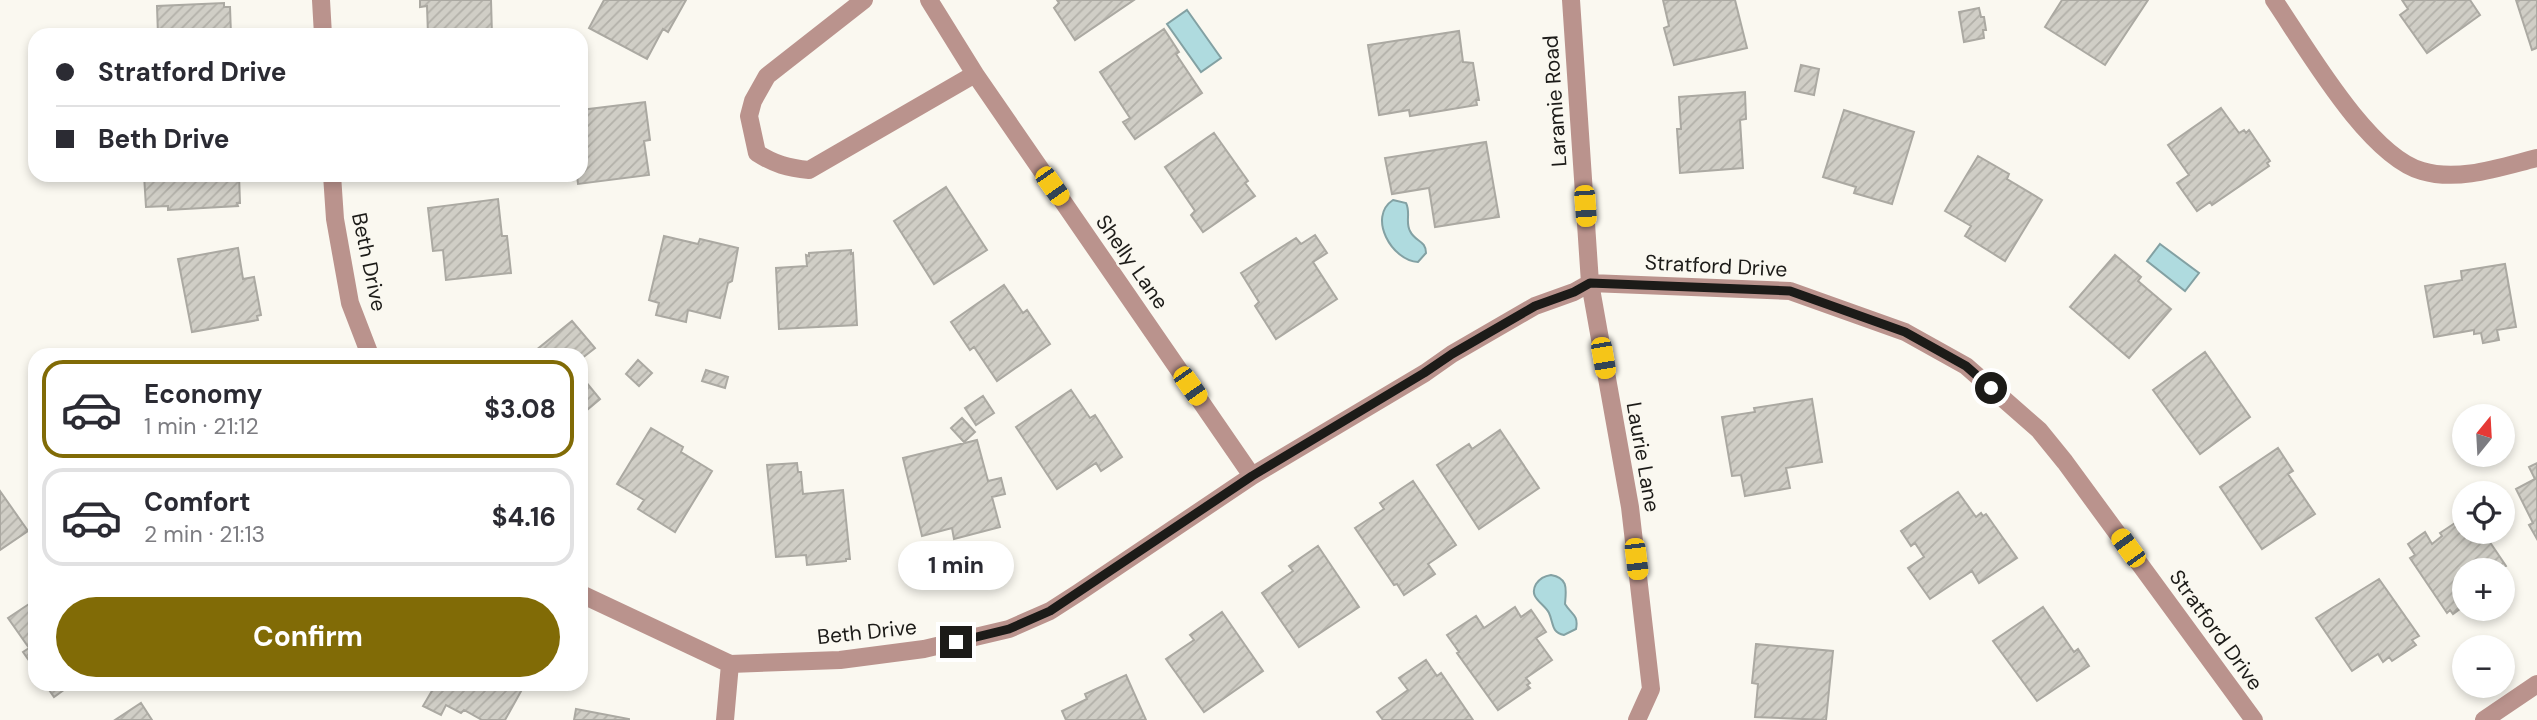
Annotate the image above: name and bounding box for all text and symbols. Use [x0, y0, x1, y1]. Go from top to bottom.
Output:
street label: Laramie Road [1536, 34, 1574, 168]
text: Stratford Drive [98, 55, 286, 89]
text: Beth Drive [98, 122, 229, 156]
car [1032, 163, 1073, 209]
car [1574, 184, 1597, 228]
street label: Shelly Lane [1089, 209, 1175, 315]
street label: Beth Drive [345, 210, 393, 314]
street label: Stratford Drive [1644, 248, 1788, 284]
car [1590, 335, 1617, 381]
car [1170, 363, 1211, 409]
route start [1975, 372, 2007, 404]
text: Economy [144, 377, 262, 411]
icon: car [60, 378, 123, 441]
text: $3.08 [484, 392, 556, 426]
street label: Laurie Lane [1620, 400, 1666, 514]
north arrow [2452, 404, 2515, 467]
map controls [2452, 404, 2515, 698]
text: 1 min · 21:12 [144, 411, 259, 441]
button: locate [2452, 481, 2515, 544]
text: Comfort [144, 485, 250, 519]
icon: car [60, 486, 123, 549]
text: $4.16 [492, 500, 556, 534]
text: 2 min · 21:13 [144, 519, 265, 549]
car [2108, 525, 2149, 571]
car [1624, 537, 1649, 581]
callout: 1 min [898, 540, 1014, 590]
text: 1 min [928, 550, 984, 580]
button: + [2452, 558, 2515, 621]
street label: Stratford Drive [2163, 564, 2269, 696]
button: Confirm [56, 597, 560, 677]
street label: Beth Drive [816, 613, 918, 651]
route end [940, 626, 972, 658]
button: − [2452, 635, 2515, 698]

